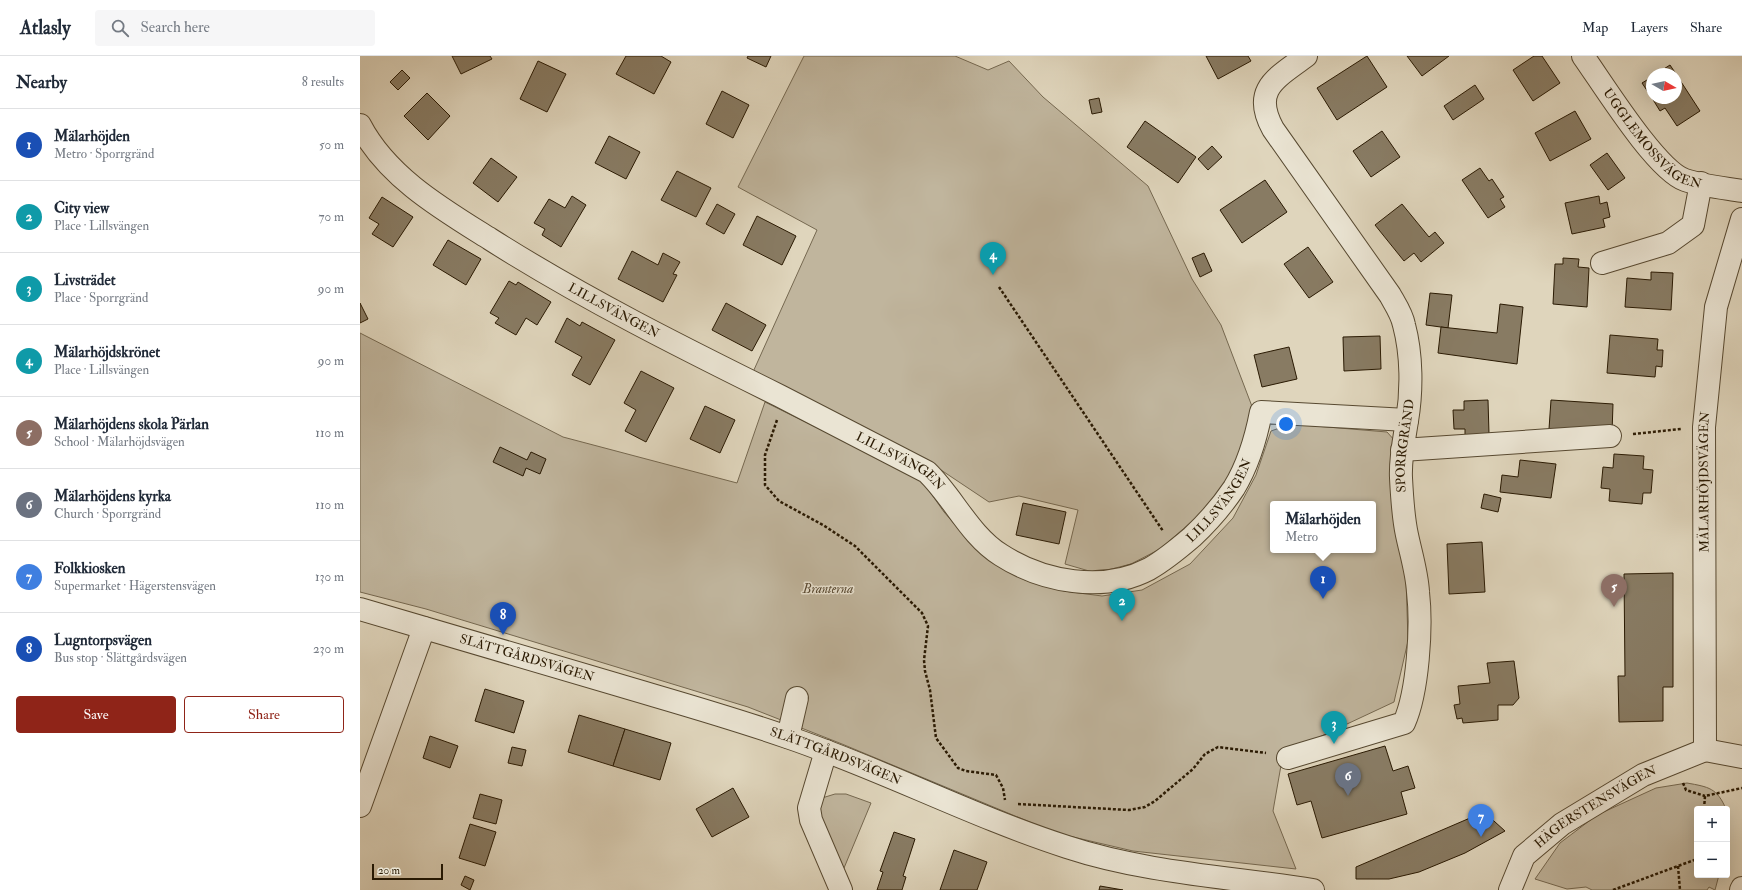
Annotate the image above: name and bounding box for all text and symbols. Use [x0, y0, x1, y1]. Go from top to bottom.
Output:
search box [95, 10, 375, 46]
text: Atlasly [20, 16, 71, 40]
icon: search [109, 17, 131, 39]
text: Search here [141, 18, 210, 37]
text: Map [1582, 19, 1608, 36]
text: Layers [1630, 19, 1668, 36]
text: Share [1690, 19, 1722, 36]
north arrow [1646, 68, 1682, 104]
text: Nearby [16, 72, 67, 93]
text: 8 results [302, 74, 344, 90]
street label: UGGLEMOSSVÄGEN [1599, 85, 1703, 192]
text: Mälarhöjden [54, 127, 130, 146]
text: 1 [27, 137, 31, 153]
text: 50 m [319, 137, 344, 153]
text: Metro · Sporrgränd [54, 146, 154, 162]
text: City view [54, 199, 109, 218]
text: 2 [26, 209, 32, 225]
text: 70 m [319, 209, 344, 225]
text: Place · Lillsvängen [54, 218, 149, 234]
pin: 4 [980, 242, 1006, 275]
text: Livsträdet [54, 271, 116, 290]
street label: LILLSVÄNGEN [565, 280, 662, 342]
text: 3 [27, 281, 32, 297]
text: 90 m [318, 281, 344, 297]
text: Place · Sporrgränd [54, 290, 148, 306]
text: Mälarhöjdskrönet [54, 343, 160, 362]
text: 4 [25, 353, 33, 369]
text: 90 m [318, 353, 344, 369]
text: Place · Lillsvängen [54, 362, 149, 378]
street label: SPORRGRÄND [1393, 398, 1418, 493]
street label: MÄLARHÖJDSVÄGEN [1696, 411, 1714, 552]
your location [1276, 414, 1296, 434]
text: Mälarhöjdens skola Pärlan [54, 415, 209, 434]
text: 5 [26, 425, 32, 441]
text: 110 m [315, 425, 344, 441]
street label: LILLSVÄNGEN [853, 429, 948, 494]
text: School · Mälarhöjdsvägen [54, 434, 185, 450]
street label: LILLSVÄNGEN [1183, 456, 1255, 546]
text: Mälarhöjdens kyrka [54, 487, 171, 506]
text: 6 [26, 497, 32, 513]
text: 110 m [315, 497, 344, 513]
popup [1270, 501, 1376, 553]
text: Church · Sporrgränd [54, 506, 161, 522]
text: Mälarhöjden [1285, 510, 1361, 529]
text: Metro [1285, 529, 1318, 545]
text: Folkkiosken [54, 559, 126, 578]
pin: 1 [1310, 566, 1336, 599]
text: 7 [26, 569, 32, 585]
text: 130 m [315, 569, 344, 585]
pin: 5 [1601, 574, 1627, 607]
text: Supermarket · Hägerstensvägen [54, 578, 216, 594]
park label: Branterna [802, 581, 853, 597]
pin: 2 [1109, 588, 1135, 621]
pin: 8 [490, 602, 516, 635]
text: Lugntorpsvägen [54, 631, 152, 650]
street label: SLÄTTGÅRDSVÄGEN [458, 631, 596, 686]
text: 8 [26, 641, 32, 657]
text: 230 m [313, 641, 344, 657]
text: Bus stop · Slättgårdsvägen [54, 650, 187, 666]
button: Save [16, 696, 176, 733]
button: Share [184, 696, 344, 733]
pin: 3 [1321, 711, 1347, 744]
street label: SLÄTTGÅRDSVÄGEN [768, 724, 904, 789]
street label: HÄGERSTENSVÄGEN [1531, 762, 1659, 852]
pin: 6 [1335, 763, 1361, 796]
pin: 7 [1468, 804, 1494, 837]
map controls [1694, 806, 1730, 878]
button: + [1694, 806, 1730, 842]
button: − [1694, 842, 1730, 878]
scale bar [372, 862, 443, 881]
text: 20 m [378, 864, 400, 877]

